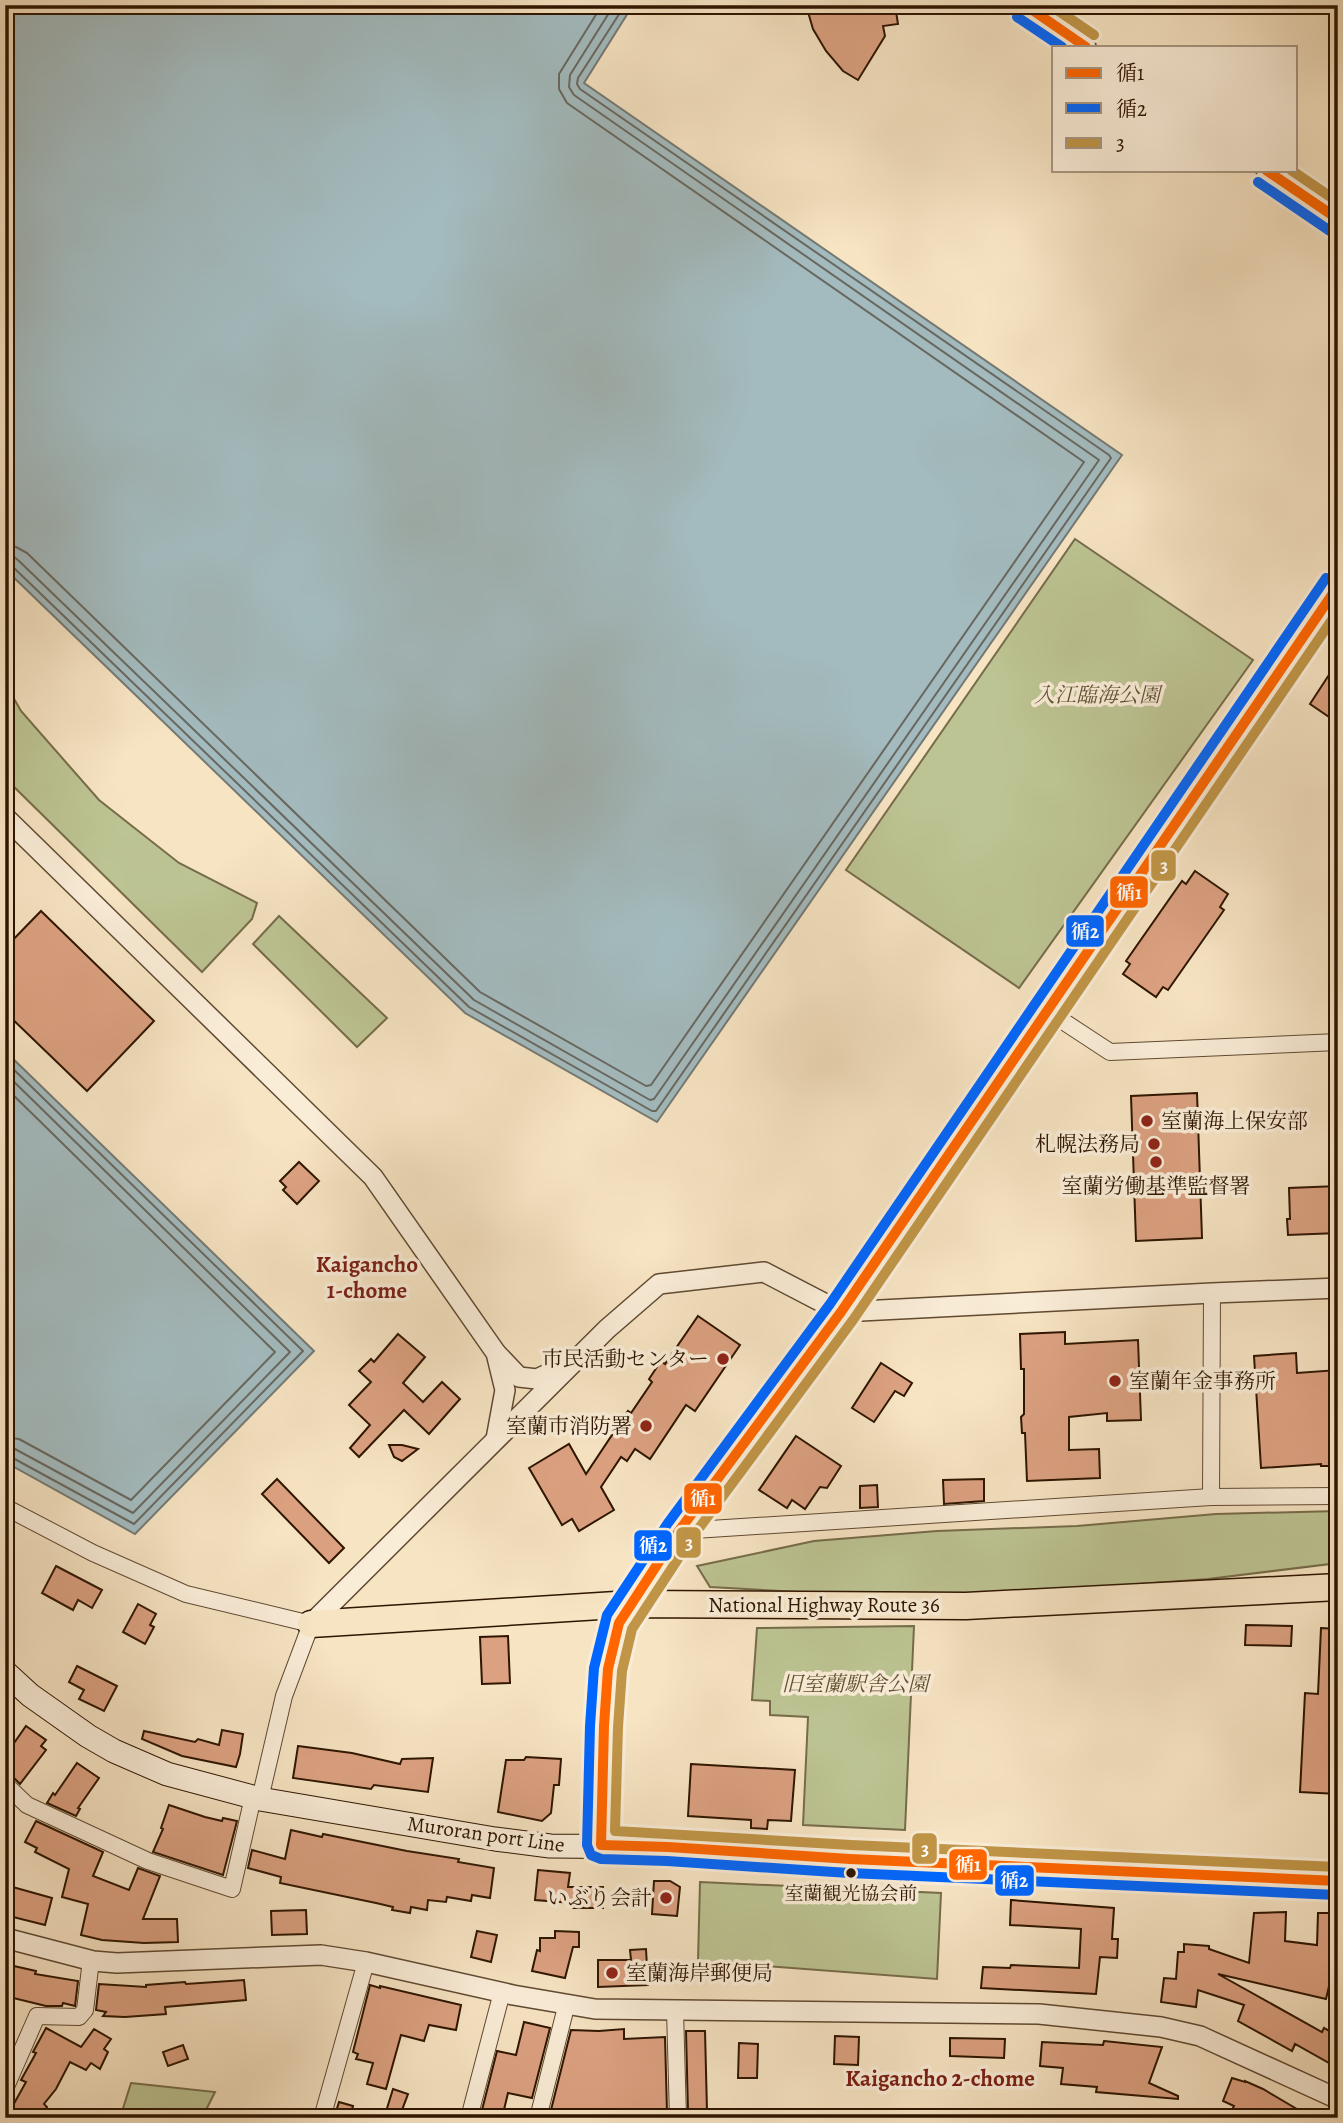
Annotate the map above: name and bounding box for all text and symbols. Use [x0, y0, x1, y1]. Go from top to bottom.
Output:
legend [1052, 46, 1298, 172]
text: 循1 [1116, 59, 1144, 87]
text: 循2 [1116, 95, 1147, 123]
text: 3 [1116, 129, 1125, 157]
park label: 入江臨海公園 [1034, 681, 1163, 709]
line badge: 3 [1150, 849, 1177, 882]
text: 3 [1160, 853, 1168, 879]
line badge: 循1 [1109, 875, 1149, 909]
text: 循1 [1116, 880, 1142, 906]
line badge: 循2 [1065, 914, 1105, 948]
text: 循2 [1071, 919, 1099, 945]
place label: 室蘭海上保安部 [1161, 1107, 1308, 1135]
marker: 室蘭海上保安部 [1139, 1113, 1155, 1129]
place label: 札幌法務局 [1035, 1130, 1140, 1158]
marker: 札幌法務局 [1146, 1136, 1162, 1152]
marker: 室蘭労働基準監督署 [1148, 1154, 1164, 1170]
place label: 室蘭労働基準監督署 [1062, 1172, 1251, 1200]
district label: Kaigancho 1-chome [316, 1249, 418, 1306]
place label: 市民活動センター [542, 1345, 709, 1373]
marker: 市民活動センター [715, 1351, 731, 1367]
place label: 室蘭年金事務所 [1129, 1367, 1276, 1395]
marker: 室蘭年金事務所 [1107, 1373, 1123, 1389]
place label: 室蘭市消防署 [506, 1412, 632, 1440]
marker: 室蘭市消防署 [638, 1418, 654, 1434]
line badge: 循1 [683, 1482, 723, 1515]
text: 循1 [690, 1486, 716, 1512]
line badge: 3 [675, 1526, 702, 1559]
line badge: 循2 [633, 1529, 673, 1562]
text: 3 [685, 1530, 693, 1556]
text: 循2 [639, 1533, 667, 1559]
street label: National Highway Route 36 [708, 1591, 940, 1619]
park label: 旧室蘭駅舎公園 [782, 1670, 931, 1698]
street label: Muroran port Line [406, 1809, 566, 1859]
line badge: 3 [911, 1832, 938, 1865]
text: 3 [921, 1836, 929, 1862]
line badge: 循1 [948, 1848, 988, 1881]
text: 循1 [955, 1852, 981, 1878]
line badge: 循2 [994, 1864, 1035, 1897]
marker: 室蘭観光協会前 [844, 1866, 858, 1880]
text: 循2 [1000, 1868, 1028, 1894]
place label: 室蘭観光協会前 [784, 1881, 918, 1907]
place label: いぶり会計 [547, 1884, 652, 1912]
marker: いぶり会計 [658, 1890, 674, 1906]
place label: 室蘭海岸郵便局 [626, 1959, 773, 1987]
marker: 室蘭海岸郵便局 [604, 1965, 620, 1981]
district label: Kaigancho 2-chome [845, 2063, 1035, 2094]

